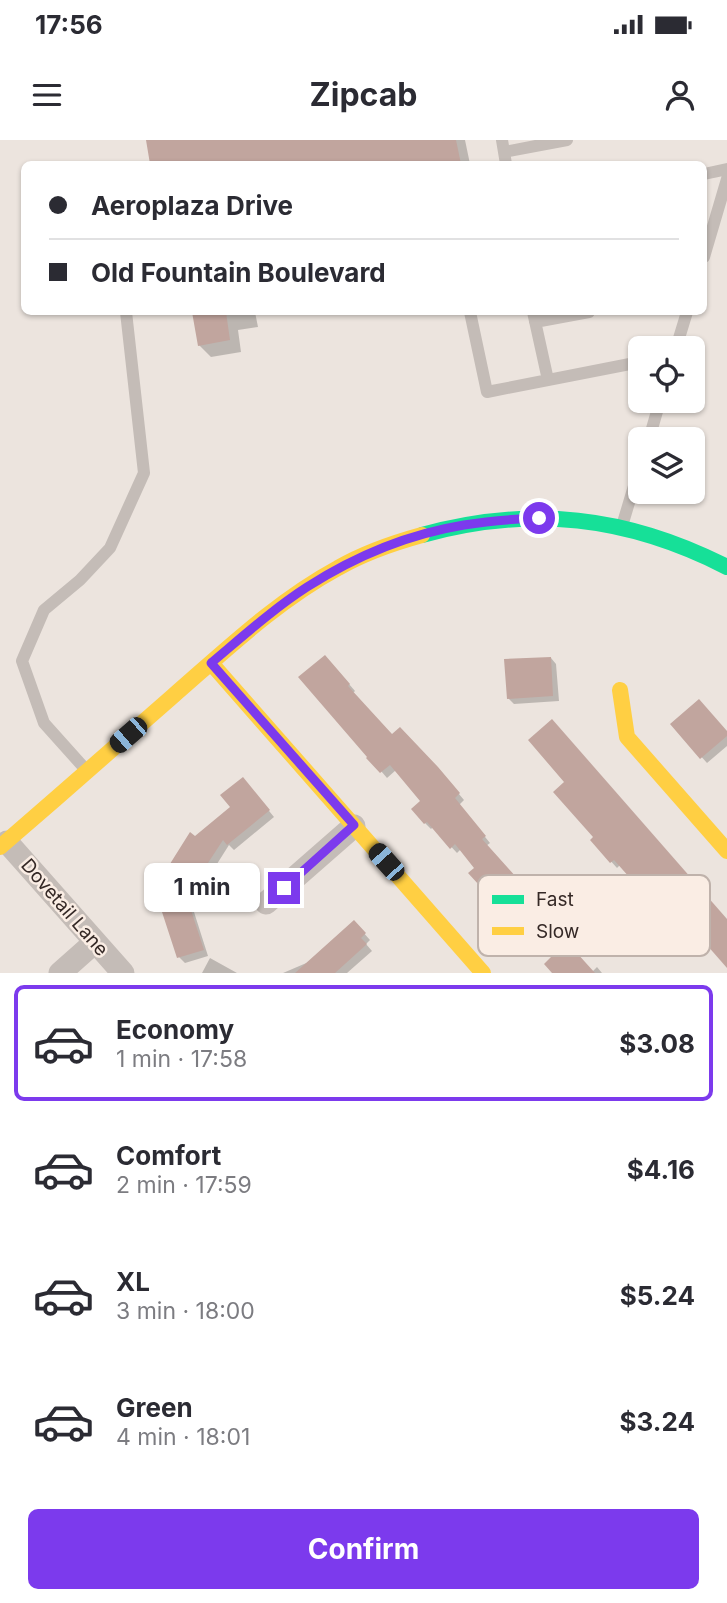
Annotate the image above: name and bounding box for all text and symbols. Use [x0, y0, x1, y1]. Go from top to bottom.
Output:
text: 17:56 [35, 9, 103, 40]
text: Zipcab [310, 75, 417, 114]
icon: menu [28, 76, 66, 114]
icon: person [661, 76, 699, 114]
text: Aeroplaza Drive [91, 190, 293, 221]
text: Old Fountain Boulevard [91, 257, 386, 288]
map controls [628, 336, 705, 504]
button: locate [628, 336, 705, 413]
button: layers [628, 427, 705, 504]
route start [523, 502, 555, 534]
car [106, 713, 151, 757]
car [365, 839, 408, 885]
street label: Dovetail Lane [16, 854, 113, 961]
callout: 1 min [144, 864, 260, 912]
route end [268, 872, 300, 904]
text: 1 min [174, 873, 230, 901]
legend [478, 875, 710, 956]
text: Fast [536, 888, 574, 911]
text: Slow [536, 920, 579, 943]
icon: car [32, 1012, 95, 1075]
text: Economy [116, 1014, 234, 1045]
text: $3.08 [619, 1028, 695, 1059]
text: 1 min · 17:58 [116, 1045, 247, 1073]
icon: car [32, 1138, 95, 1201]
text: Comfort [116, 1140, 221, 1171]
text: $4.16 [627, 1154, 695, 1185]
text: 2 min · 17:59 [116, 1171, 252, 1199]
icon: car [32, 1264, 95, 1327]
text: XL [116, 1266, 150, 1297]
text: $5.24 [620, 1280, 695, 1311]
text: 3 min · 18:00 [116, 1297, 255, 1325]
icon: car [32, 1390, 95, 1453]
text: Green [116, 1392, 193, 1423]
text: $3.24 [620, 1406, 695, 1437]
text: 4 min · 18:01 [116, 1423, 250, 1451]
button: Confirm [28, 1509, 699, 1589]

